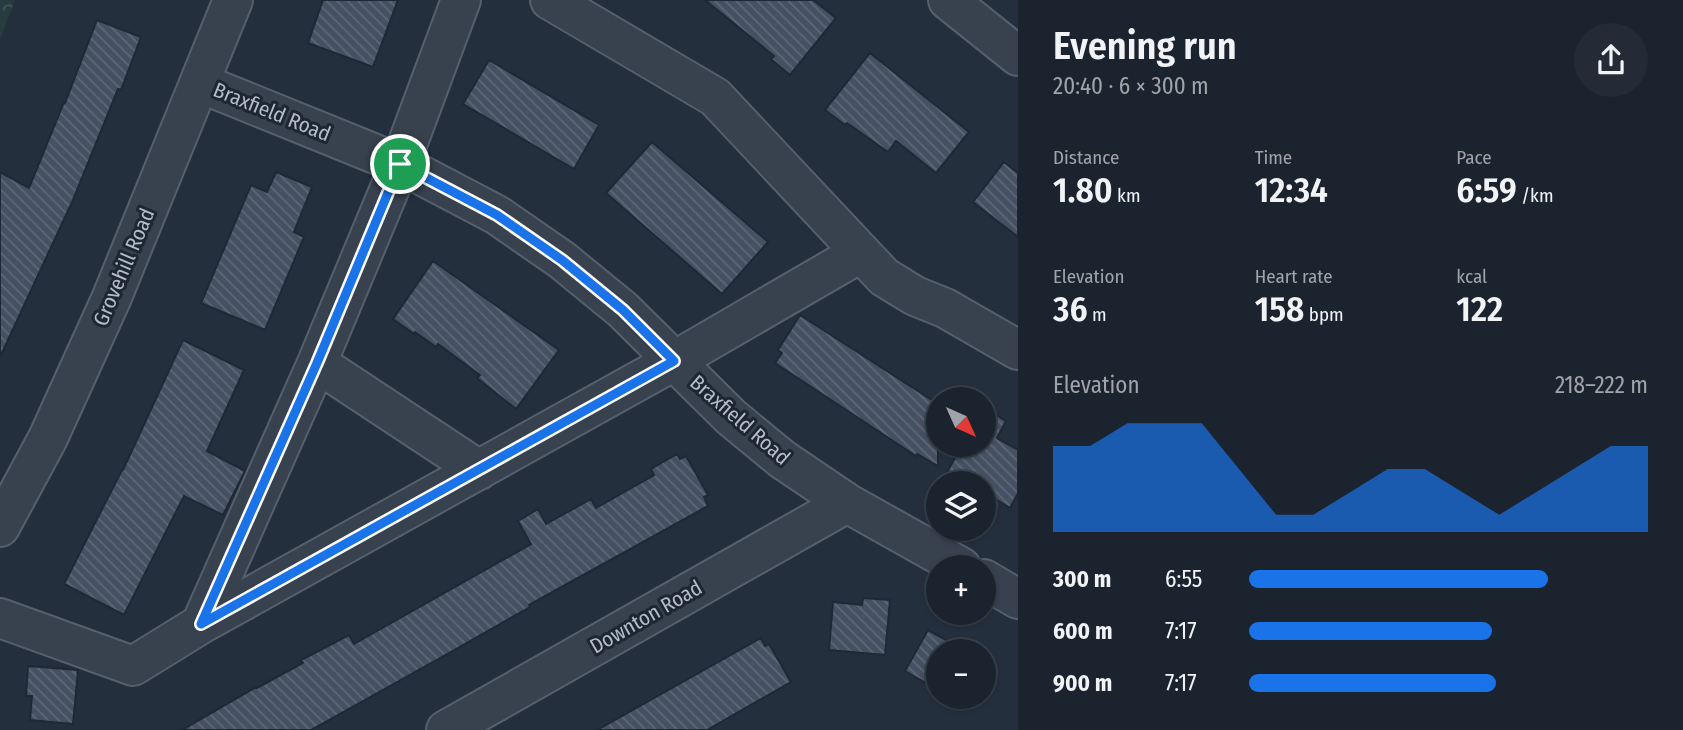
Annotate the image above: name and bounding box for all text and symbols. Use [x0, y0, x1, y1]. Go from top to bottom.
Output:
text: Evening run [1053, 23, 1237, 69]
button: share [1574, 23, 1648, 97]
text: 20:40 · 6 × 300 m [1053, 72, 1209, 100]
street label: Braxfield Road [210, 77, 334, 147]
pin [370, 134, 430, 194]
icon: arrive [381, 145, 419, 183]
text: Distance [1053, 146, 1120, 169]
text: Time [1255, 146, 1292, 169]
text: Pace [1456, 146, 1492, 169]
text: 1.80 [1053, 169, 1113, 211]
text: 12:34 [1255, 169, 1328, 211]
text: 6:59 [1456, 169, 1517, 211]
text: km [1113, 184, 1141, 207]
text: /km [1517, 184, 1554, 207]
street label: Grovehill Road [88, 204, 160, 330]
text: Elevation [1053, 265, 1125, 288]
text: Heart rate [1255, 265, 1333, 288]
text: kcal [1456, 265, 1487, 288]
text: 36 [1053, 288, 1087, 330]
text: 158 [1255, 288, 1304, 330]
text: 122 [1456, 288, 1503, 330]
text: m [1087, 303, 1107, 326]
text: bpm [1304, 303, 1344, 326]
street label: Braxfield Road [685, 369, 795, 471]
text: Elevation [1053, 371, 1140, 399]
text: 218–222 m [1555, 371, 1648, 399]
north arrow [926, 387, 996, 457]
map controls [926, 387, 996, 709]
button: layers [926, 471, 996, 541]
button: + [926, 555, 996, 625]
text: 300 m [1053, 565, 1111, 593]
text: 6:55 [1165, 565, 1202, 593]
street label: Downton Road [585, 574, 707, 660]
text: 600 m [1053, 617, 1112, 645]
text: 7:17 [1165, 617, 1197, 645]
button: − [926, 639, 996, 709]
text: 900 m [1053, 669, 1112, 697]
text: 7:17 [1165, 669, 1197, 697]

